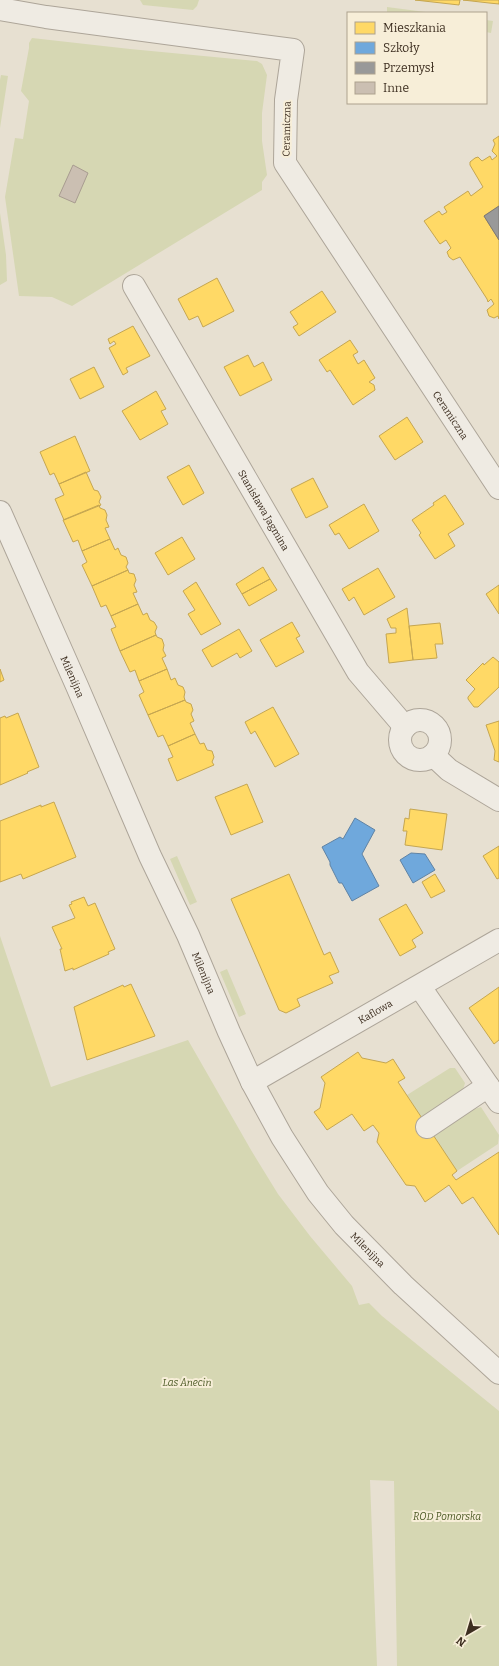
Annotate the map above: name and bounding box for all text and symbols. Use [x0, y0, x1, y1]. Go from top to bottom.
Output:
legend [347, 12, 487, 104]
text: Mieszkania [383, 21, 446, 35]
text: Szkoły [383, 41, 420, 55]
text: Przemysł [383, 61, 435, 75]
text: Inne [383, 81, 409, 95]
street label: Ceramiczna [281, 101, 293, 157]
street label: Ceramiczna [430, 389, 471, 442]
street label: Stanisława Jagmina [235, 468, 291, 553]
street label: Milenijna [57, 654, 86, 700]
street label: Milenijna [189, 951, 217, 996]
street label: Kaflowa [356, 997, 395, 1027]
street label: Milenijna [348, 1230, 387, 1270]
park label: Las Anecin [163, 1377, 211, 1389]
park label: ROD Pomorska [413, 1511, 481, 1523]
north arrow [447, 1614, 487, 1654]
text: N [453, 1633, 469, 1649]

